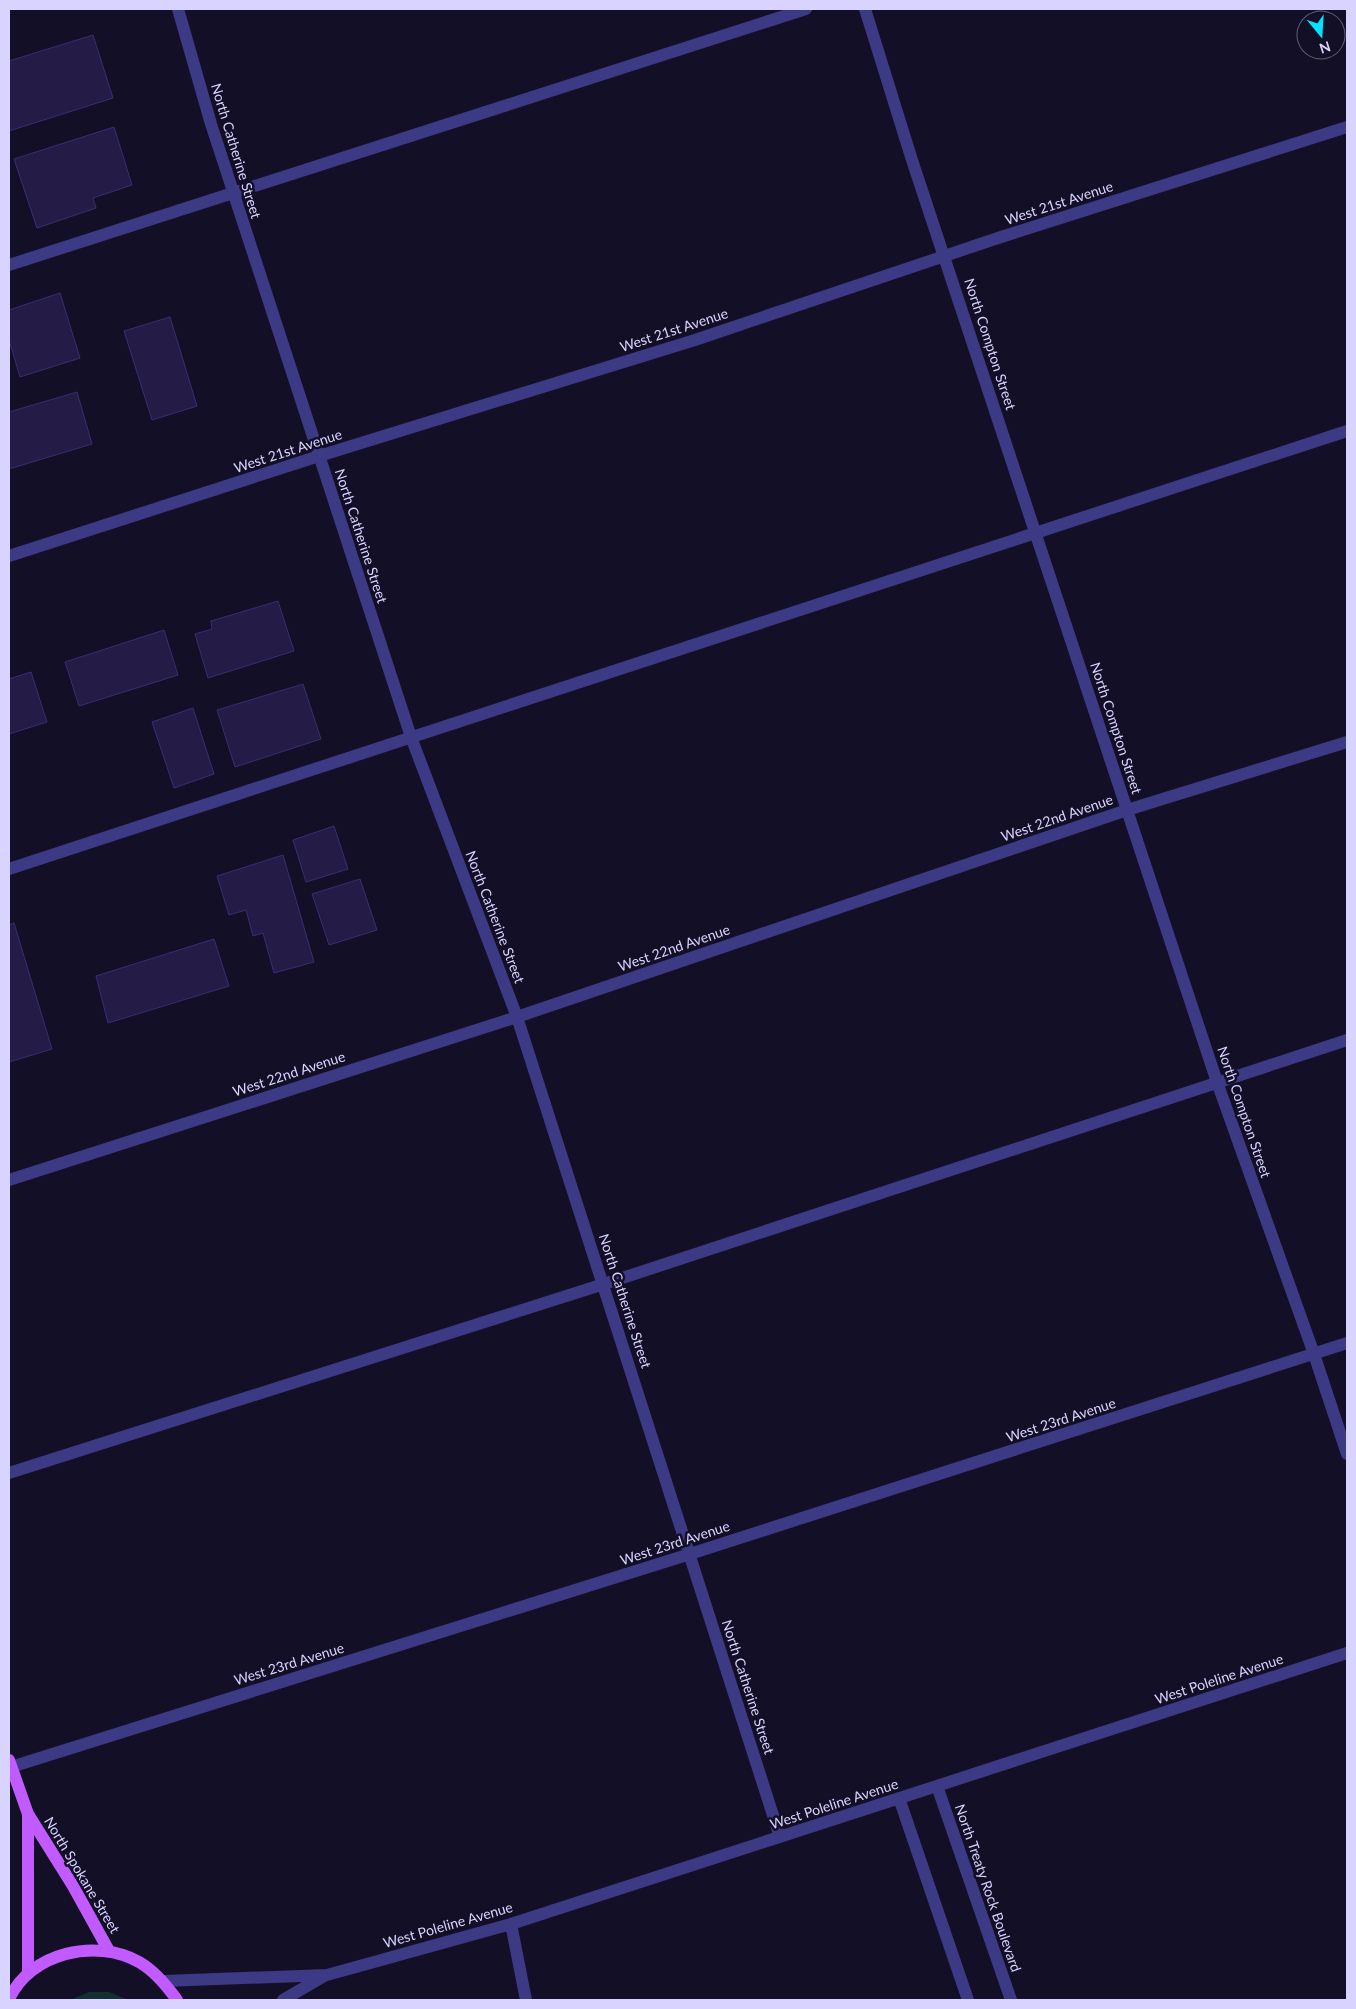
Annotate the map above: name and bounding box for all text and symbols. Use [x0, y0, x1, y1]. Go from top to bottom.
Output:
north arrow [1296, 10, 1346, 60]
text: N [1317, 38, 1333, 58]
street label: North Catherine Street [208, 81, 265, 221]
street label: West 21st Avenue [1003, 177, 1115, 228]
street label: North Compton Street [961, 276, 1020, 412]
street label: West 21st Avenue [618, 304, 730, 355]
street label: West 21st Avenue [232, 425, 344, 476]
street label: North Catherine Street [332, 466, 391, 605]
street label: North Compton Street [1087, 660, 1146, 796]
street label: West 22nd Avenue [999, 790, 1115, 845]
street label: North Catherine Street [462, 848, 529, 985]
street label: West 22nd Avenue [616, 920, 732, 975]
street label: North Compton Street [1214, 1044, 1275, 1180]
street label: West 22nd Avenue [231, 1047, 347, 1100]
street label: North Catherine Street [596, 1231, 655, 1370]
street label: West 23rd Avenue [1004, 1394, 1118, 1445]
street label: West 23rd Avenue [618, 1517, 732, 1568]
street label: North Catherine Street [719, 1617, 778, 1756]
street label: West 23rd Avenue [232, 1639, 346, 1688]
street label: West Poleline Avenue [1153, 1650, 1285, 1707]
street label: West Poleline Avenue [768, 1775, 900, 1832]
street label: North Treaty Rock Boulevard [952, 1802, 1025, 1974]
street label: North Spokane Street [41, 1813, 124, 1936]
street label: West Poleline Avenue [381, 1898, 514, 1951]

